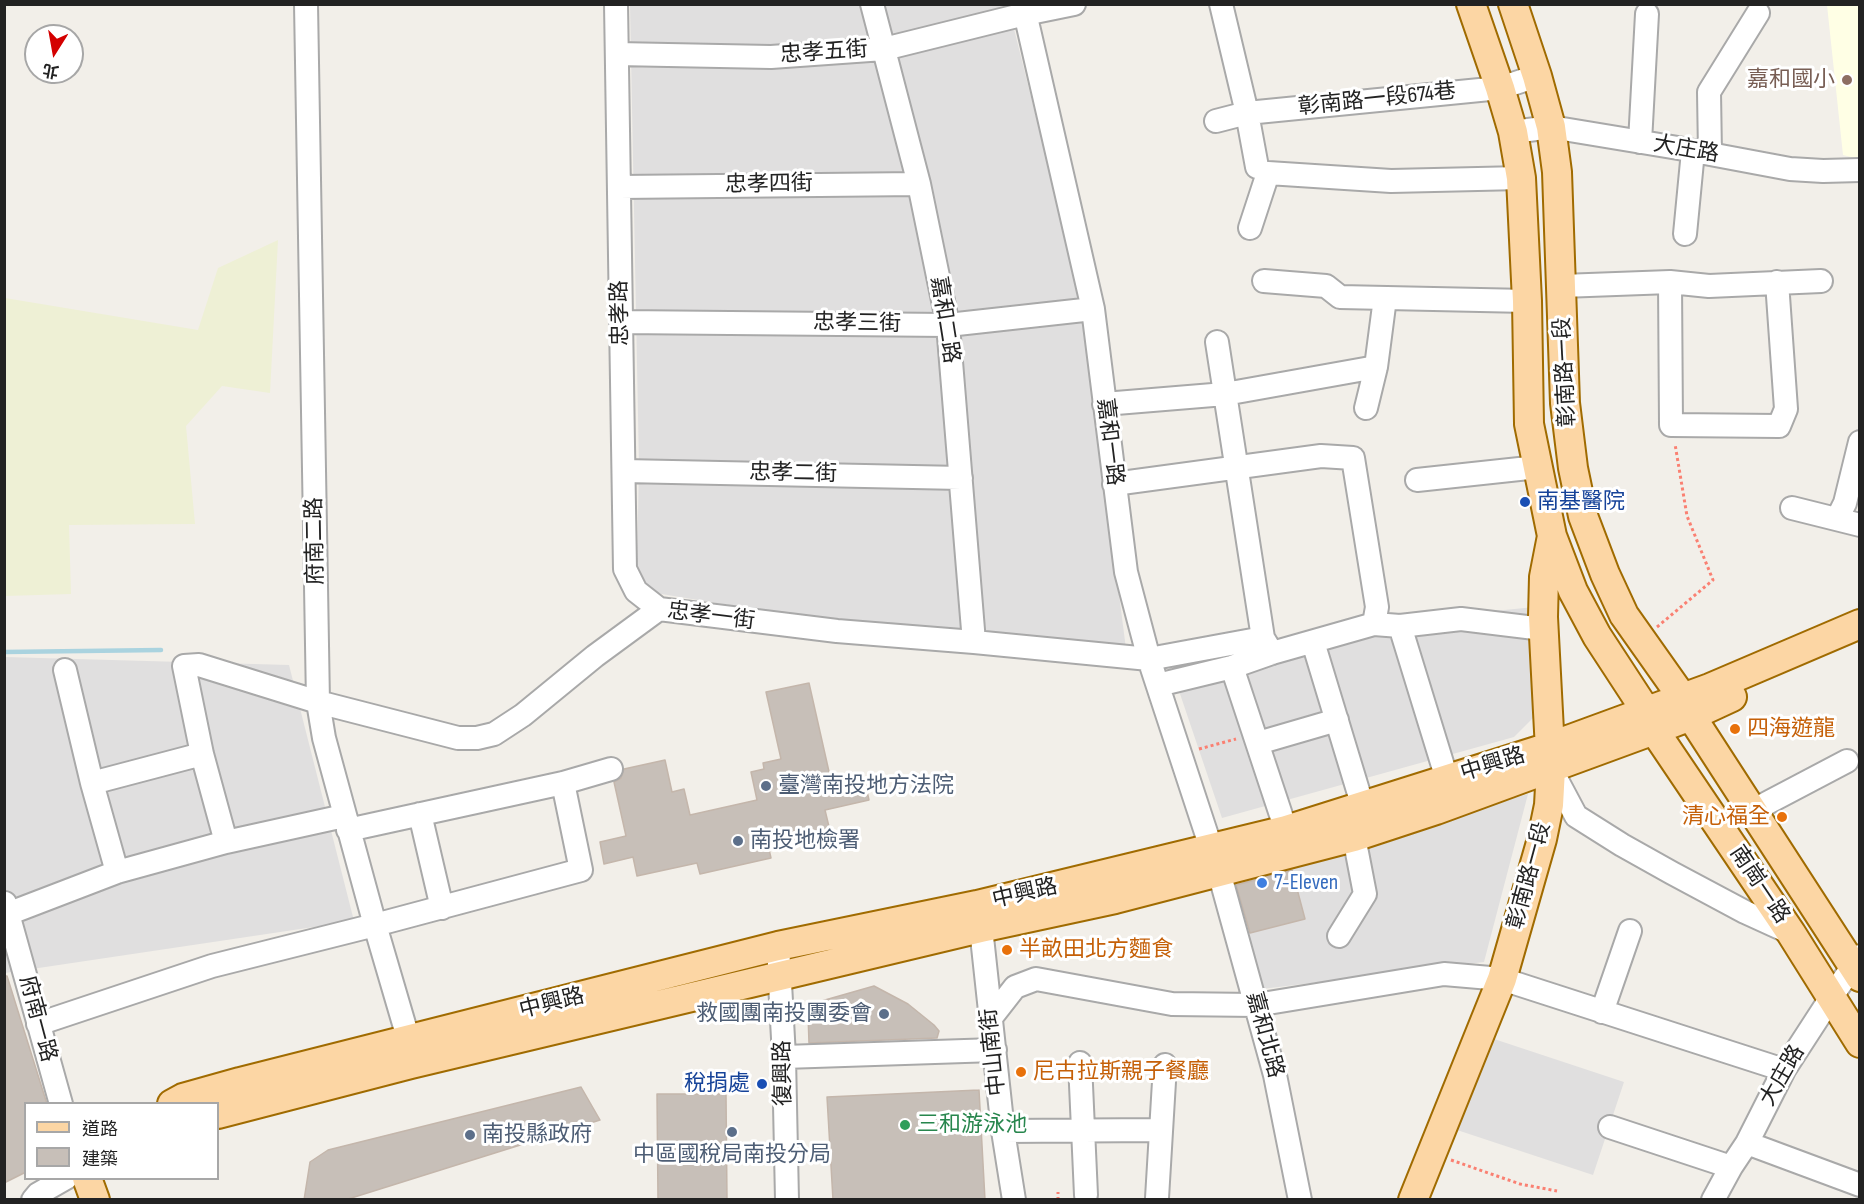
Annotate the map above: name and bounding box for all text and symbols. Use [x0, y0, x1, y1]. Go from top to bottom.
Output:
north arrow [24, 24, 84, 84]
street label: 忠孝五街 [779, 37, 869, 69]
text: 北 [41, 59, 61, 81]
place label: 嘉和國小 [1747, 67, 1835, 93]
marker: 嘉和國小 [1840, 73, 1854, 87]
street label: 彰南路一段674巷 [1297, 79, 1457, 121]
street label: 大庄路 [1651, 131, 1721, 169]
street label: 忠孝四街 [725, 171, 813, 199]
street label: 嘉和二路 [924, 274, 964, 366]
street label: 忠孝路 [607, 280, 635, 346]
street label: 忠孝三街 [813, 310, 901, 338]
street label: 彰南路一段 [1550, 316, 1582, 428]
street label: 嘉和一路 [1091, 397, 1127, 487]
street label: 忠孝二街 [749, 460, 837, 488]
place label: 南基醫院 [1537, 489, 1625, 515]
marker: 南基醫院 [1518, 495, 1532, 509]
street label: 府南二路 [302, 497, 330, 585]
street label: 忠孝一街 [666, 599, 756, 635]
place label: 四海遊龍 [1747, 716, 1835, 742]
marker: 四海遊龍 [1728, 722, 1742, 736]
street label: 中興路 [1458, 743, 1528, 787]
place label: 臺灣南投地方法院 [778, 773, 954, 799]
marker: 臺灣南投地方法院 [759, 779, 773, 793]
place label: 清心福全 [1682, 804, 1770, 830]
marker: 清心福全 [1775, 810, 1789, 824]
street label: 彰南路一段 [1503, 819, 1557, 933]
place label: 南投地檢署 [750, 828, 860, 854]
marker: 南投地檢署 [731, 834, 745, 848]
street label: 南崗一路 [1723, 841, 1795, 929]
place label: 7-Eleven [1274, 870, 1338, 896]
street label: 中興路 [990, 874, 1060, 914]
marker: 7-Eleven [1255, 876, 1269, 890]
place label: 半畝田北方麵食 [1019, 937, 1173, 963]
marker: 半畝田北方麵食 [1000, 943, 1014, 957]
street label: 府南一路 [13, 973, 61, 1065]
street label: 中興路 [517, 983, 587, 1025]
street label: 嘉和北路 [1240, 989, 1288, 1081]
place label: 救國團南投團委會 [696, 1001, 872, 1027]
marker: 救國團南投團委會 [877, 1007, 891, 1021]
street label: 中山南街 [976, 1007, 1012, 1097]
street label: 復興路 [770, 1040, 798, 1106]
street label: 大庄路 [1755, 1041, 1811, 1111]
place label: 尼古拉斯親子餐廳 [1033, 1059, 1209, 1085]
marker: 尼古拉斯親子餐廳 [1014, 1065, 1028, 1079]
place label: 稅捐處 [684, 1071, 750, 1097]
marker: 稅捐處 [755, 1077, 769, 1091]
legend [24, 1102, 219, 1180]
place label: 三和游泳池 [917, 1112, 1027, 1138]
marker: 三和游泳池 [898, 1118, 912, 1132]
text: 道路 [82, 1119, 118, 1140]
place label: 南投縣政府 [482, 1122, 592, 1148]
marker: 中區國稅局南投分局 [725, 1125, 739, 1139]
marker: 南投縣政府 [463, 1128, 477, 1142]
place label: 中區國稅局南投分局 [633, 1142, 831, 1168]
text: 建築 [82, 1149, 118, 1170]

